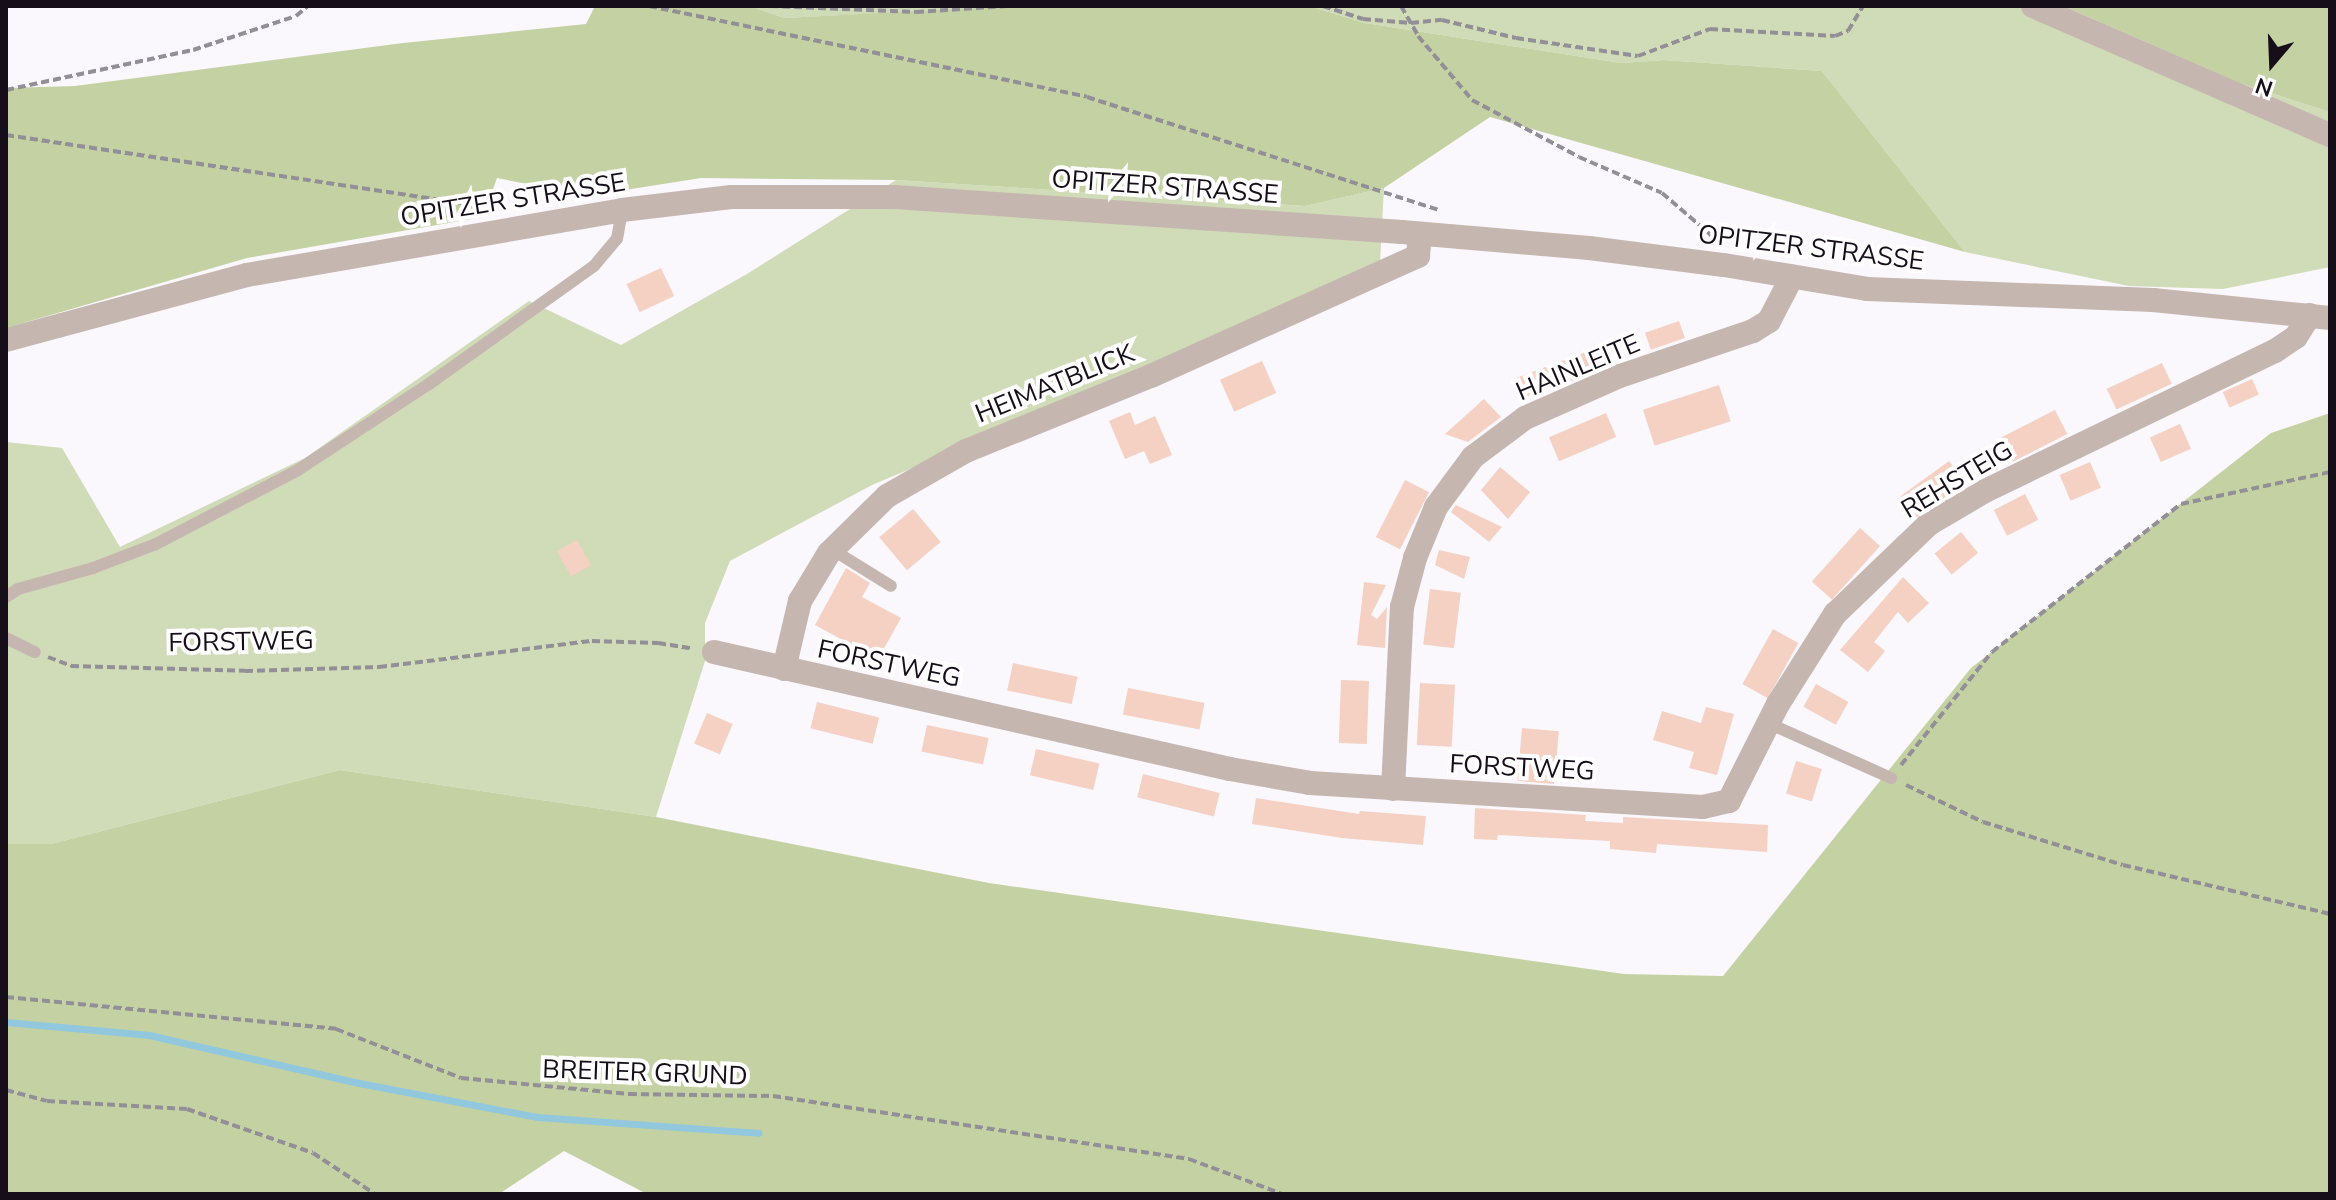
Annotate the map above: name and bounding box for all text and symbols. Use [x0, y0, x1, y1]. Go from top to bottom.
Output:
north arrow [2232, 24, 2312, 104]
text: N [2252, 70, 2277, 104]
street label: OPITZER STRASSE [1050, 164, 1280, 210]
street label: OPITZER STRASSE [398, 167, 628, 233]
street label: OPITZER STRASSE [1696, 219, 1926, 277]
street label: HAINLEITE [1511, 328, 1645, 408]
street label: HEIMATBLICK [971, 338, 1139, 430]
street label: REHSTEIG [1896, 435, 2018, 525]
street label: FORSTWEG [168, 625, 314, 659]
street label: FORSTWEG [815, 634, 963, 694]
street label: FORSTWEG [1449, 749, 1595, 787]
street label: BREITER GRUND [542, 1054, 748, 1092]

